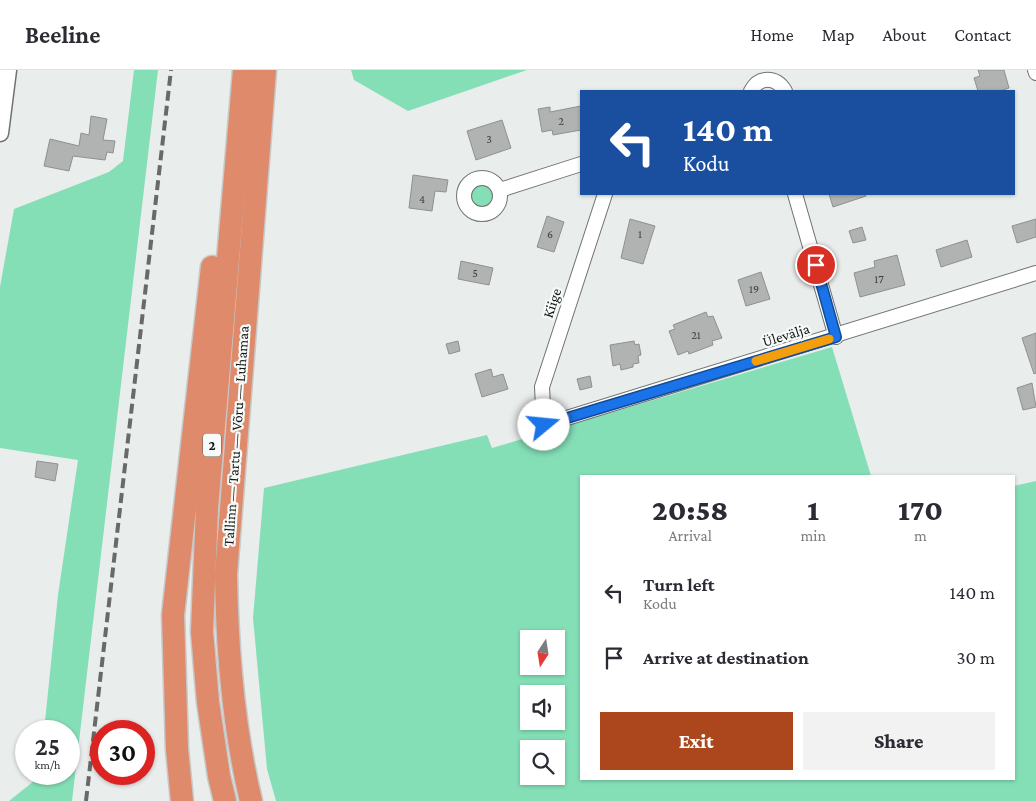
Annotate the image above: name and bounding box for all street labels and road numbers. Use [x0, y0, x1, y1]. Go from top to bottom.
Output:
street label: Kiige [540, 286, 565, 320]
street label: Ülevälja [760, 320, 812, 351]
street label: Tallinn — Tartu — Võru — Luhamaa [220, 325, 252, 547]
road number: 2 [203, 434, 221, 456]

